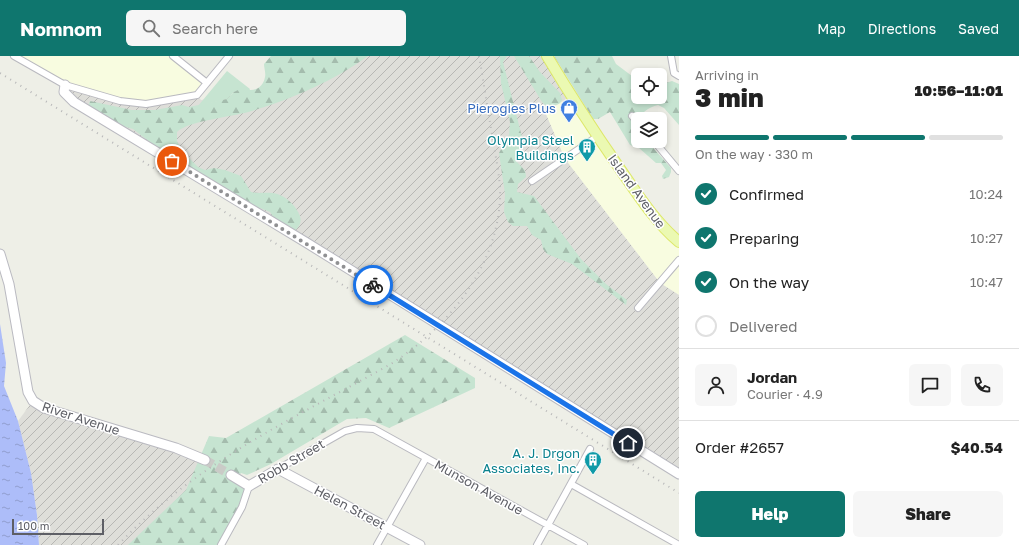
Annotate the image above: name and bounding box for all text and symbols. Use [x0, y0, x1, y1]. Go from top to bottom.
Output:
search box [126, 10, 406, 46]
text: Nomnom [20, 17, 102, 40]
icon: search [140, 17, 162, 39]
text: Search here [172, 19, 258, 37]
text: Map [817, 20, 846, 37]
text: Directions [868, 20, 936, 37]
text: Saved [958, 20, 999, 37]
text: Arriving in [695, 67, 759, 83]
map controls [631, 68, 667, 148]
button: locate [631, 68, 667, 104]
text: 10:56–11:01 [914, 81, 1003, 99]
text: 3 min [695, 82, 764, 113]
shop icon: Pierogies Plus [559, 98, 579, 123]
place label: Pierogies Plus [467, 100, 556, 116]
button: layers [631, 112, 667, 148]
place label: Olympia Steel Buildings [487, 132, 574, 163]
building icon: Olympia Steel Buildings [577, 137, 597, 162]
pin [155, 144, 189, 178]
text: On the way · 330 m [695, 146, 813, 162]
icon: bag [161, 150, 183, 172]
street label: Island Avenue [605, 151, 669, 231]
icon: check [695, 183, 717, 205]
text: Confirmed [729, 185, 804, 203]
text: 10:24 [969, 186, 1003, 202]
icon: check [695, 227, 717, 249]
text: Preparing [729, 229, 799, 247]
text: 10:27 [970, 230, 1003, 246]
courier [353, 265, 393, 305]
icon: check [695, 271, 717, 293]
text: On the way [729, 273, 809, 291]
icon: bike [362, 274, 384, 296]
text: 10:47 [970, 274, 1003, 290]
text: Delivered [729, 317, 797, 335]
button: person [695, 364, 737, 406]
button: chat [909, 364, 951, 406]
button: phone [961, 364, 1003, 406]
text: Jordan [747, 368, 797, 386]
text: Courier · 4.9 [747, 386, 823, 402]
street label: River Avenue [40, 398, 122, 438]
pin [611, 426, 645, 460]
icon: home [617, 432, 639, 454]
street label: Robb Street [255, 436, 327, 486]
text: Order #2657 [695, 438, 784, 456]
text: $40.54 [950, 438, 1003, 456]
place label: A. J. Drgon Associates, Inc. [482, 445, 580, 476]
building icon: A. J. Drgon Associates, Inc. [583, 450, 603, 475]
street label: Munson Avenue [432, 456, 526, 518]
street label: Helen Street [311, 481, 389, 533]
button: Help [695, 491, 845, 537]
button: Share [853, 491, 1003, 537]
scale bar [12, 517, 104, 536]
text: 100 m [18, 519, 49, 532]

